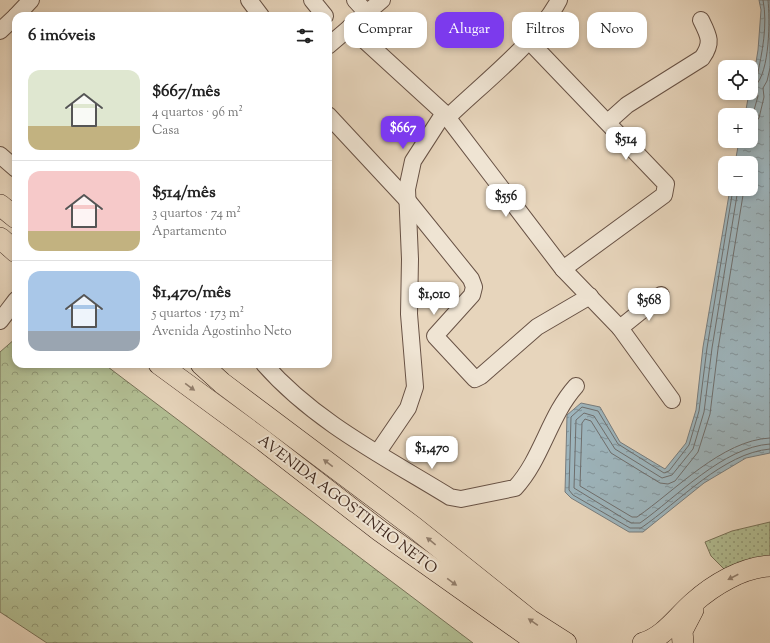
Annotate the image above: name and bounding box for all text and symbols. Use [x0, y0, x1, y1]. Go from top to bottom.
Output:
chip: Comprar [344, 12, 427, 48]
chip: Alugar [435, 12, 504, 48]
chip: Filtros [512, 12, 579, 48]
chip: Novo [587, 12, 647, 48]
text: 6 imóveis [28, 24, 95, 48]
icon: filters [294, 25, 316, 47]
map controls [718, 60, 758, 196]
button: locate [718, 60, 758, 100]
text: $667/mês [152, 80, 220, 104]
icon: home [60, 86, 108, 134]
text: 4 quartos · 96 m² [152, 104, 243, 122]
button: + [718, 108, 758, 148]
pin: $667 [379, 116, 427, 150]
text: $667 [390, 120, 416, 138]
text: Casa [152, 122, 179, 140]
pin: $514 [602, 127, 650, 161]
text: $514 [615, 131, 637, 149]
button: − [718, 156, 758, 196]
text: $514/mês [152, 181, 216, 205]
pin: $556 [482, 184, 530, 218]
icon: home [60, 187, 108, 235]
text: $556 [495, 188, 517, 206]
text: 3 quartos · 74 m² [152, 205, 241, 223]
text: Apartamento [152, 223, 227, 241]
text: $1,470/mês [152, 281, 231, 305]
pin: $1,010 [401, 282, 467, 316]
text: $1,010 [418, 286, 450, 304]
icon: home [60, 287, 108, 335]
pin: $568 [625, 288, 673, 322]
text: $568 [637, 292, 661, 310]
text: 5 quartos · 173 m² [152, 305, 244, 323]
text: Avenida Agostinho Neto [152, 323, 292, 341]
one-way arrow [185, 383, 196, 391]
street label: AVENIDA AGOSTINHO NETO [253, 431, 441, 580]
pin: $1,470 [399, 436, 465, 470]
text: $1,470 [415, 440, 449, 458]
one-way arrow [322, 458, 333, 467]
one-way arrow [426, 537, 437, 546]
one-way arrow [727, 574, 739, 580]
one-way arrow [446, 578, 457, 586]
one-way arrow [528, 618, 538, 626]

